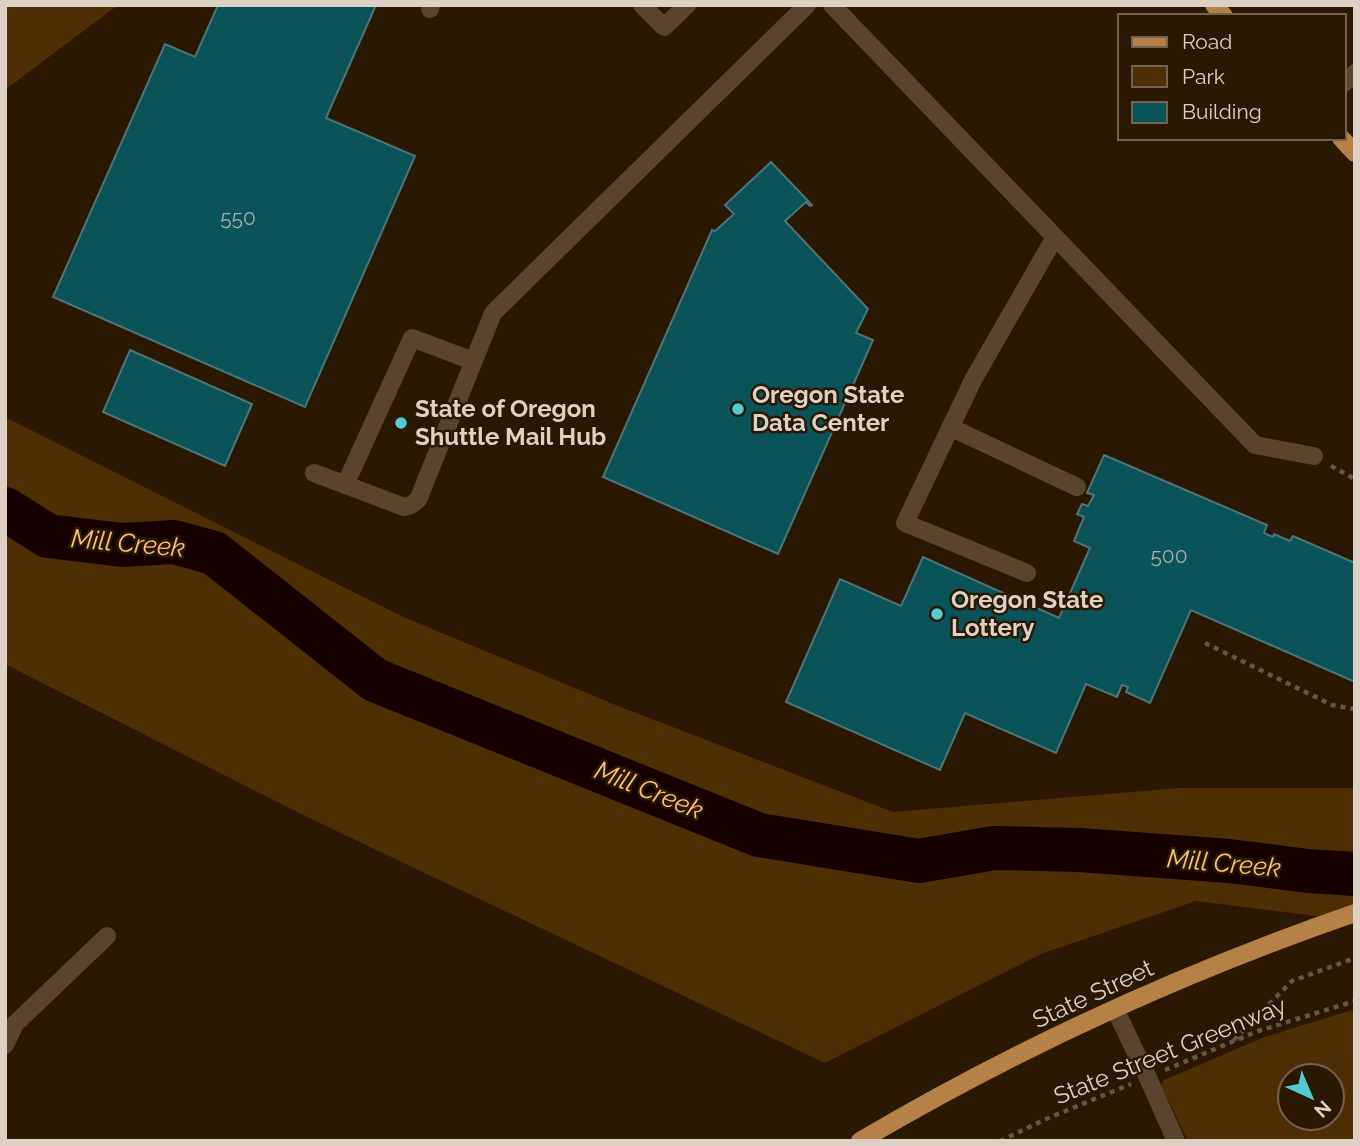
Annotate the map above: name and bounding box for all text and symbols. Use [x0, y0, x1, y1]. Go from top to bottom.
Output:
legend [1118, 14, 1346, 140]
text: Road [1182, 29, 1232, 54]
text: Park [1182, 64, 1225, 89]
text: Building [1182, 99, 1262, 124]
house number: 550 [220, 205, 256, 230]
place label: Oregon State Data Center [752, 380, 904, 437]
place label: State of Oregon Shuttle Mail Hub [415, 394, 606, 451]
marker: Oregon State Data Center [730, 401, 746, 417]
marker: State of Oregon Shuttle Mail Hub [393, 415, 409, 431]
water label: Mill Creek [70, 523, 186, 563]
house number: 500 [1150, 543, 1188, 568]
place label: Oregon State Lottery [951, 585, 1103, 642]
marker: Oregon State Lottery [929, 606, 945, 622]
water label: Mill Creek [590, 755, 708, 825]
water label: Mill Creek [1166, 843, 1282, 883]
street label: State Street [1028, 953, 1158, 1034]
street label: State Street Greenway [1049, 991, 1290, 1110]
north arrow [1276, 1062, 1346, 1132]
text: N [1310, 1096, 1336, 1122]

